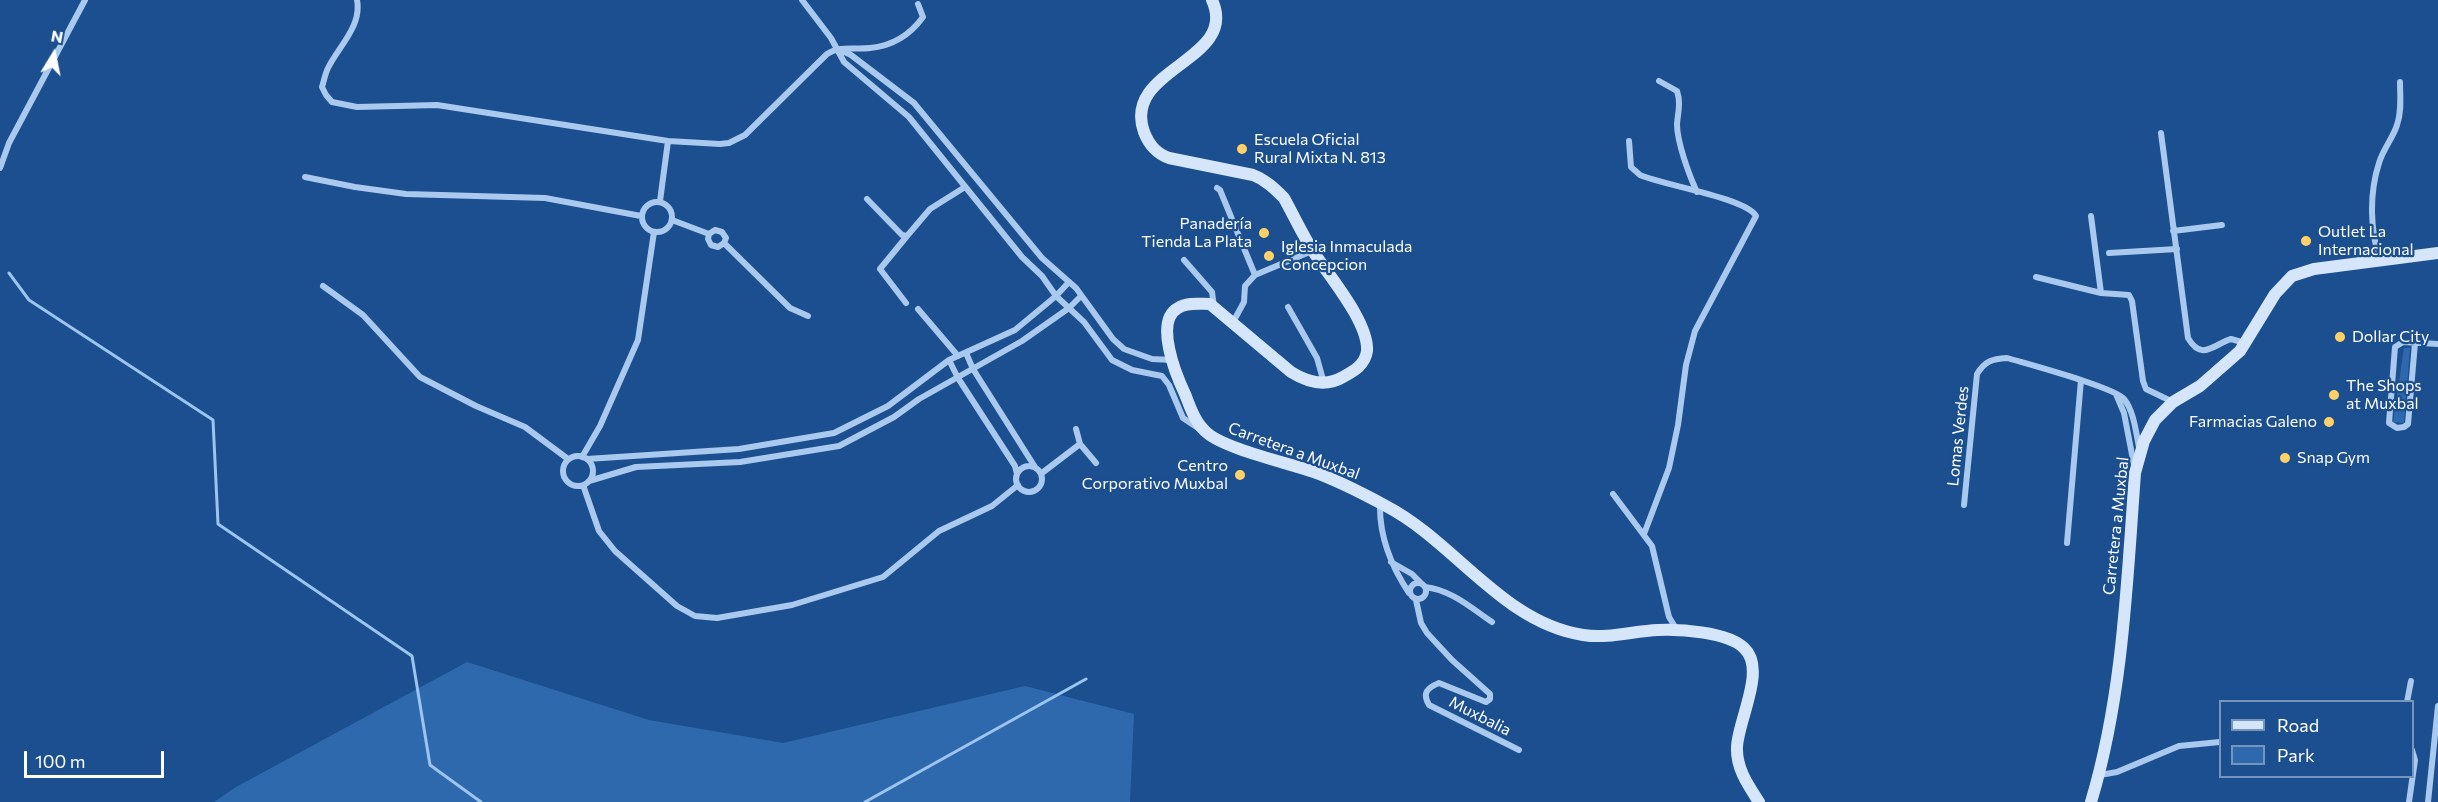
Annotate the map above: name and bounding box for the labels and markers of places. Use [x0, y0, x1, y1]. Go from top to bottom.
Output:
place label: Escuela Oficial Rural Mixta N. 813 [1254, 130, 1386, 168]
marker: Escuela Oficial Rural Mixta N. 813 [1235, 142, 1249, 156]
place label: Panadería Tienda La Plata [1141, 214, 1252, 252]
place label: Outlet La Internacional [2318, 222, 2414, 260]
marker: Panadería Tienda La Plata [1257, 226, 1271, 240]
marker: Outlet La Internacional [2299, 234, 2313, 248]
place label: Iglesia Inmaculada Concepcion [1281, 237, 1412, 275]
marker: Iglesia Inmaculada Concepcion [1262, 249, 1276, 263]
place label: Dollar City [2352, 327, 2429, 347]
marker: Dollar City [2333, 330, 2347, 344]
place label: The Shops at Muxbal [2346, 376, 2422, 414]
marker: The Shops at Muxbal [2327, 388, 2341, 402]
place label: Farmacias Galeno [2189, 412, 2317, 432]
marker: Farmacias Galeno [2322, 415, 2336, 429]
place label: Snap Gym [2297, 448, 2370, 468]
marker: Snap Gym [2278, 451, 2292, 465]
place label: Centro Corporativo Muxbal [1082, 456, 1228, 494]
marker: Centro Corporativo Muxbal [1233, 468, 1247, 482]

